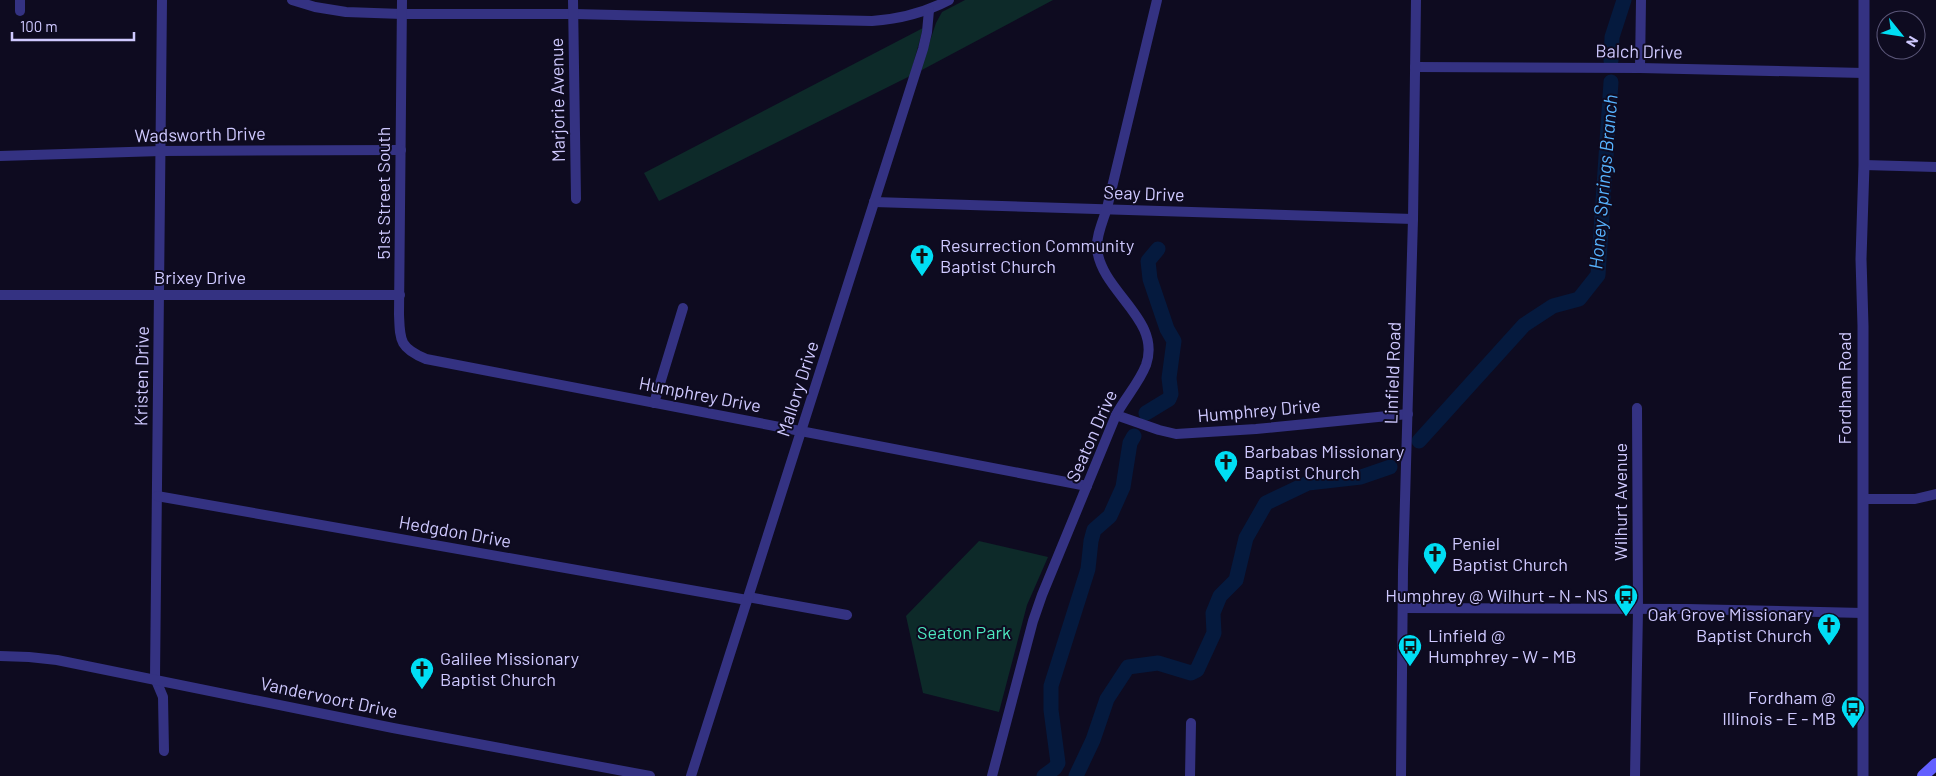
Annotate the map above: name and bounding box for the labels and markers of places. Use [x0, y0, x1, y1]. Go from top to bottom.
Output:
place label: Resurrection Community Baptist Church [940, 234, 1134, 277]
church icon: Resurrection Community Baptist Church [909, 243, 935, 277]
place label: Barbabas Missionary Baptist Church [1244, 440, 1404, 483]
church icon: Barbabas Missionary Baptist Church [1213, 449, 1239, 483]
place label: Peniel Baptist Church [1452, 532, 1568, 575]
church icon: Peniel Baptist Church [1422, 541, 1448, 575]
bus stop icon: Humphrey @ Wilhurt - N - NS [1613, 583, 1639, 617]
place label: Humphrey @ Wilhurt - N - NS [1385, 584, 1608, 606]
place label: Oak Grove Missionary Baptist Church [1648, 603, 1812, 646]
church icon: Oak Grove Missionary Baptist Church [1816, 612, 1842, 646]
place label: Linfield @ Humphrey - W - MB [1428, 624, 1577, 667]
bus stop icon: Linfield @ Humphrey - W - MB [1397, 633, 1423, 667]
place label: Galilee Missionary Baptist Church [440, 647, 579, 690]
church icon: Galilee Missionary Baptist Church [409, 656, 435, 690]
place label: Fordham @ Illinois - E - MB [1722, 686, 1836, 729]
bus stop icon: Fordham @ Illinois - E - MB [1840, 695, 1866, 729]

